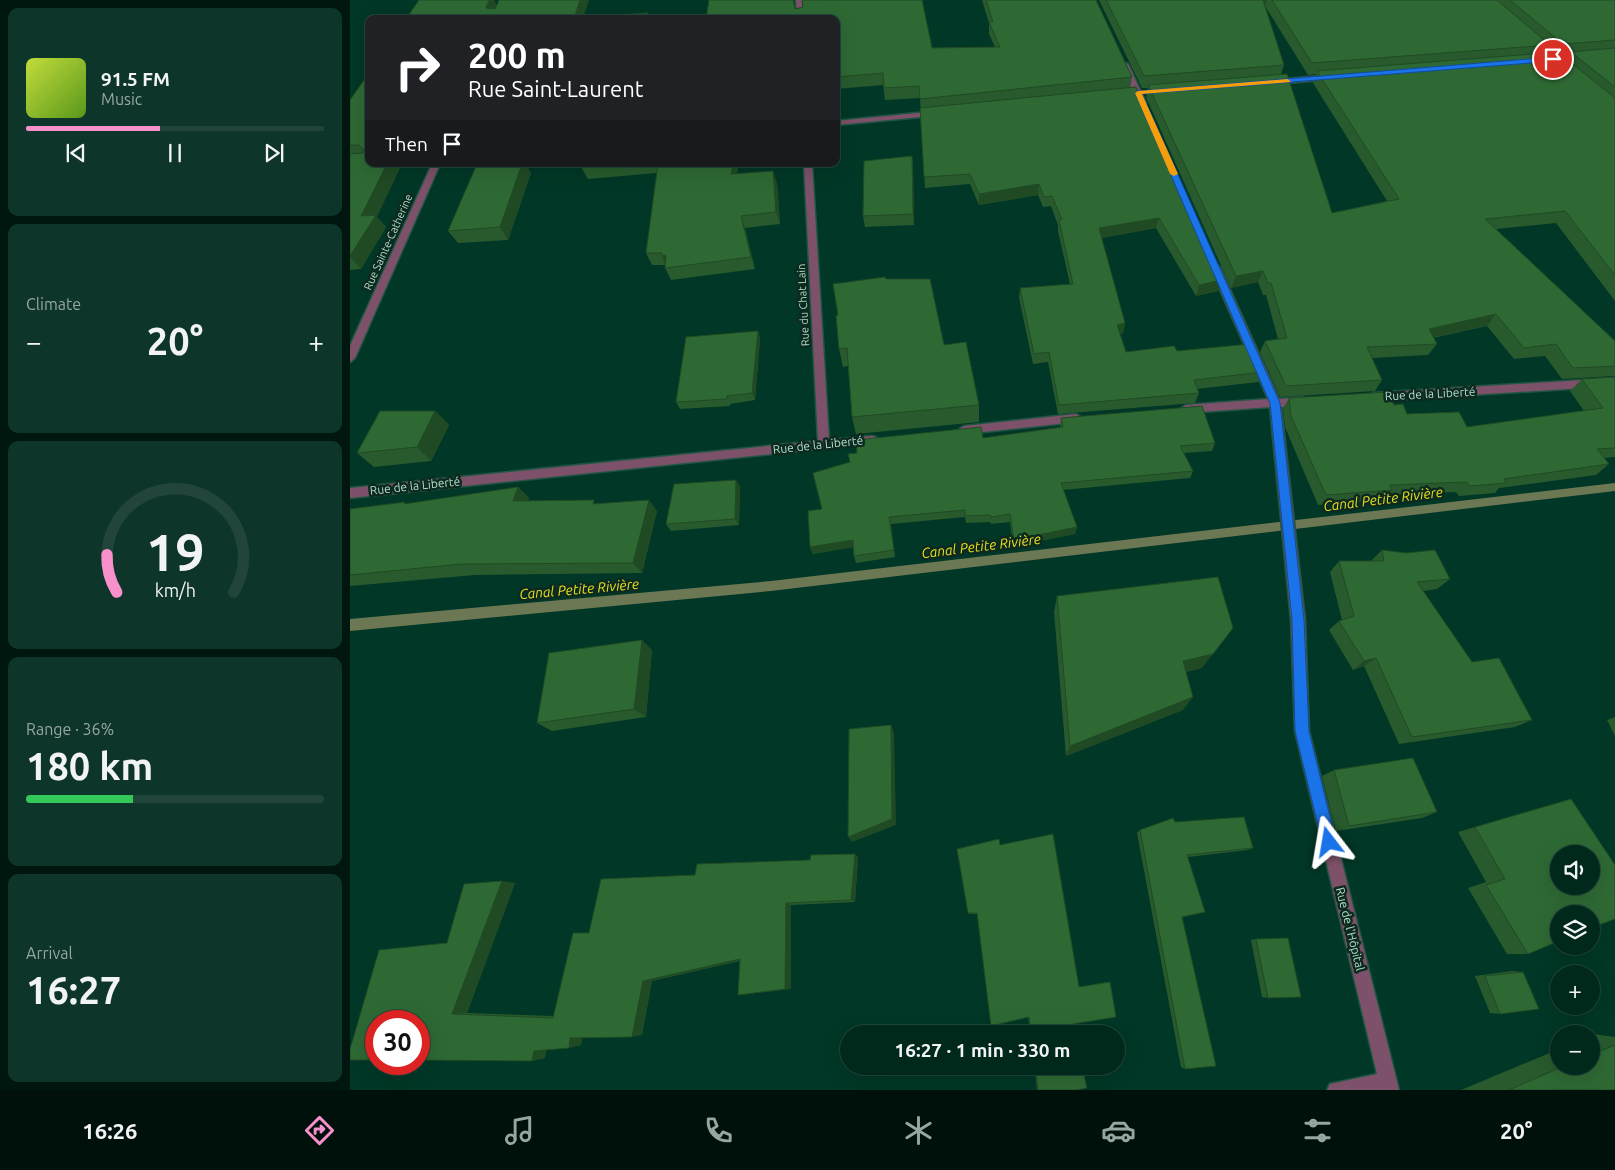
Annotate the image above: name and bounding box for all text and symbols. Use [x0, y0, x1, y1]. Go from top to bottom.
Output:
icon: right [385, 35, 450, 100]
text: 200 m [468, 35, 566, 75]
pin [1532, 38, 1574, 80]
icon: arrive [1539, 45, 1567, 73]
text: 91.5 FM [101, 68, 170, 90]
text: Rue Saint-Laurent [468, 76, 643, 101]
text: Music [101, 90, 142, 108]
icon: arrive [438, 130, 466, 158]
text: Then [385, 133, 428, 155]
icon: previous [62, 139, 90, 167]
icon: pause [161, 139, 189, 167]
icon: next [260, 139, 288, 167]
street label: Rue Sainte-Catherine [361, 192, 415, 292]
street label: Rue du Chat Lain [795, 263, 811, 347]
text: Climate [26, 295, 81, 313]
text: 20° [147, 320, 203, 362]
text: − [26, 326, 42, 357]
text: + [308, 326, 324, 357]
street label: Rue de la Liberté [1384, 385, 1476, 402]
street label: Rue de la Liberté [772, 433, 864, 456]
street label: Rue de la Liberté [369, 474, 461, 497]
water label: Canal Petite Rivière [1322, 484, 1444, 514]
text: 19 [146, 523, 204, 581]
water label: Canal Petite Rivière [920, 531, 1042, 561]
water label: Canal Petite Rivière [518, 576, 640, 602]
text: km/h [154, 580, 196, 600]
text: Range · 36% [26, 720, 114, 738]
text: 180 km [26, 745, 153, 787]
position arrow [1302, 815, 1354, 867]
map controls [1550, 845, 1600, 1075]
button: sound [1550, 845, 1600, 895]
street label: Rue de l'Hôpital [1334, 886, 1367, 972]
button: layers [1550, 905, 1600, 955]
text: Arrival [26, 944, 73, 962]
button: + [1550, 965, 1600, 1015]
text: 16:27 [26, 969, 121, 1011]
speed limit sign: 30 [365, 1010, 430, 1075]
button: − [1550, 1025, 1600, 1075]
text: 16:27 · 1 min · 330 m [895, 1039, 1070, 1061]
icon: directions [302, 1113, 337, 1148]
icon: music [502, 1113, 537, 1148]
icon: phone [701, 1113, 736, 1148]
icon: climate [901, 1113, 936, 1148]
icon: car [1101, 1113, 1136, 1148]
icon: filters [1300, 1113, 1335, 1148]
text: 16:26 [82, 1118, 137, 1143]
text: 20° [1500, 1118, 1533, 1143]

